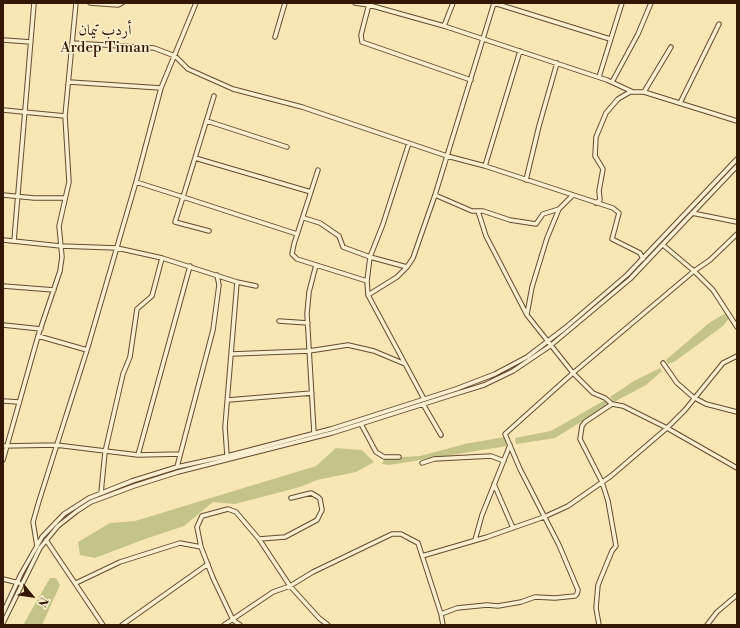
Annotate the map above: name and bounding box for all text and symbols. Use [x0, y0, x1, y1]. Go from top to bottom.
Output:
district label: أردب تيمان Ardep Timan [55, 22, 155, 57]
north arrow [12, 576, 52, 616]
text: N [34, 595, 51, 609]

